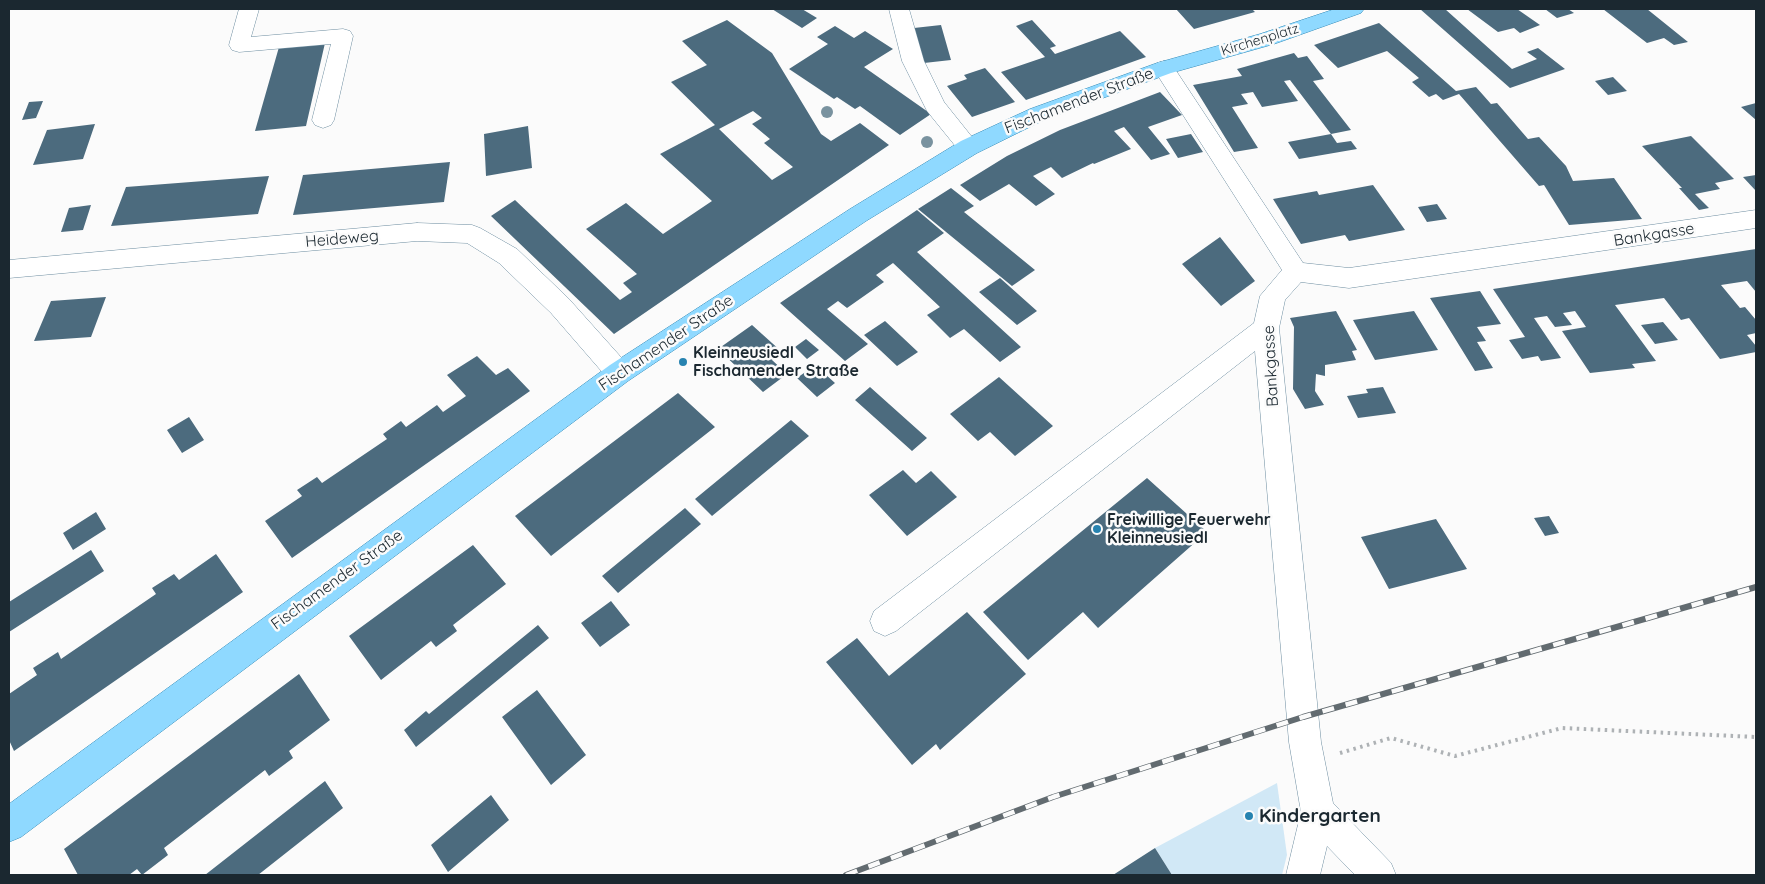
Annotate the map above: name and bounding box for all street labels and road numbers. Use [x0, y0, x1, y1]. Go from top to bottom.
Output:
street label: Kirchenplatz [1219, 20, 1301, 60]
street label: Fischamender Straße [1002, 64, 1156, 138]
street label: Bankgasse [1612, 219, 1696, 251]
street label: Heideweg [304, 226, 380, 252]
street label: Fischamender Straße [595, 291, 737, 395]
street label: Bankgasse [1259, 325, 1283, 407]
street label: Fischamender Straße [267, 526, 407, 634]

